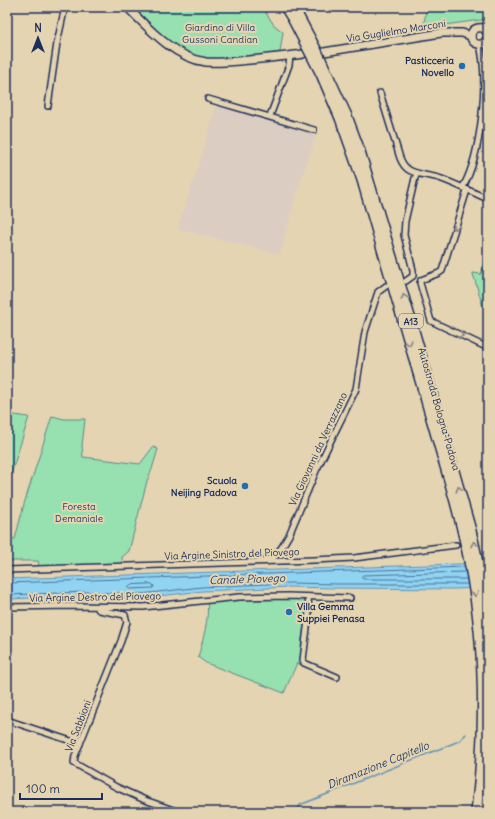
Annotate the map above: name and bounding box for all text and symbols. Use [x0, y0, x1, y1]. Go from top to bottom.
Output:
street label: Via Guglielmo Marconi [345, 17, 447, 45]
north arrow [18, 18, 58, 58]
text: N [34, 21, 42, 35]
park label: Giardino di Villa Gussoni Candian [182, 21, 258, 46]
place label: Pasticceria Novello [405, 54, 454, 79]
marker: Pasticceria Novello [457, 61, 467, 71]
one-way arrow [452, 224, 461, 231]
one-way arrow [400, 294, 409, 301]
road number: A13 [399, 314, 423, 328]
one-way arrow [456, 330, 464, 338]
one-way arrow [404, 339, 413, 346]
street label: Autostrada Bologna-Padova [415, 346, 463, 472]
street label: Via Giovanni da Verrazzano [286, 390, 350, 508]
place label: Scuola Neijing Padova [171, 474, 237, 499]
marker: Scuola Neijing Padova [240, 481, 250, 491]
one-way arrow [455, 486, 464, 493]
park label: Foresta Demaniale [55, 500, 103, 525]
one-way arrow [470, 541, 479, 547]
street label: Via Argine Sinistro del Piovego [164, 545, 300, 563]
water label: Canale Piovego [209, 571, 286, 587]
street label: Via Argine Destro del Piovego [29, 589, 161, 605]
one-way arrow [470, 590, 479, 597]
place label: Villa Gemma Suppiei Penasa [297, 600, 365, 625]
marker: Villa Gemma Suppiei Penasa [284, 607, 294, 617]
street label: Via Sabbioni [62, 698, 94, 754]
water label: Diramazione Capitello [325, 738, 432, 792]
scale bar [20, 775, 102, 801]
text: 100 m [26, 781, 60, 796]

